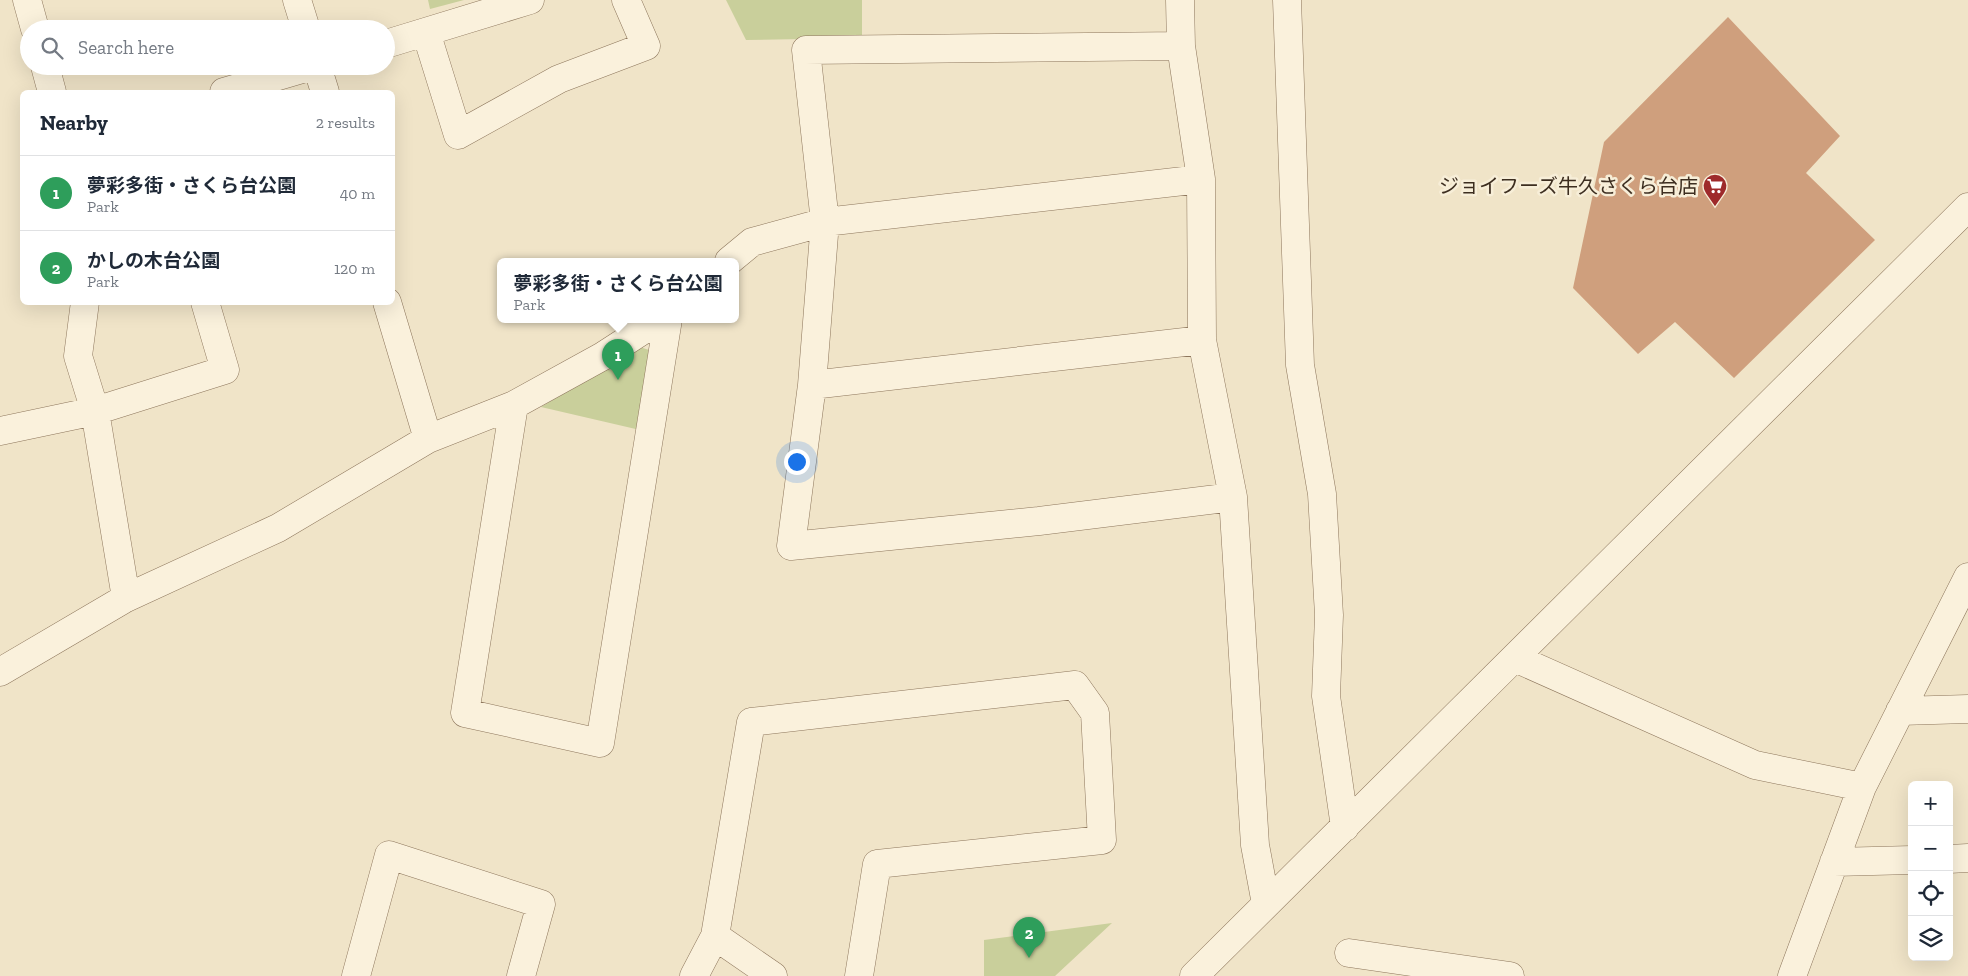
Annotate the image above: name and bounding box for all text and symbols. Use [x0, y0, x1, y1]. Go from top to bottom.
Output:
search box [20, 20, 395, 75]
icon: search [38, 34, 66, 62]
text: Search here [78, 36, 174, 59]
text: Nearby [40, 110, 108, 135]
text: 2 results [316, 113, 375, 132]
supermarket icon: ジョイフーズ牛久さくら台店 [1702, 173, 1728, 207]
text: 夢彩多街・さくら台公園 [87, 174, 296, 197]
place label: ジョイフーズ牛久さくら台店 [1439, 174, 1698, 198]
text: 1 [53, 184, 59, 203]
text: 40 m [340, 184, 375, 203]
text: Park [87, 197, 119, 216]
text: かしの木台公園 [87, 249, 220, 272]
popup [497, 258, 739, 323]
text: 2 [52, 259, 60, 278]
text: 120 m [334, 259, 375, 278]
text: Park [87, 272, 119, 291]
text: 夢彩多街・さくら台公園 [513, 272, 723, 295]
text: Park [513, 295, 545, 314]
pin: 1 [602, 339, 634, 380]
your location [784, 449, 810, 475]
map controls [1908, 781, 1953, 961]
button: + [1908, 781, 1953, 826]
button: − [1908, 826, 1953, 871]
button: locate [1908, 871, 1953, 916]
button: layers [1908, 916, 1953, 961]
pin: 2 [1013, 917, 1045, 958]

